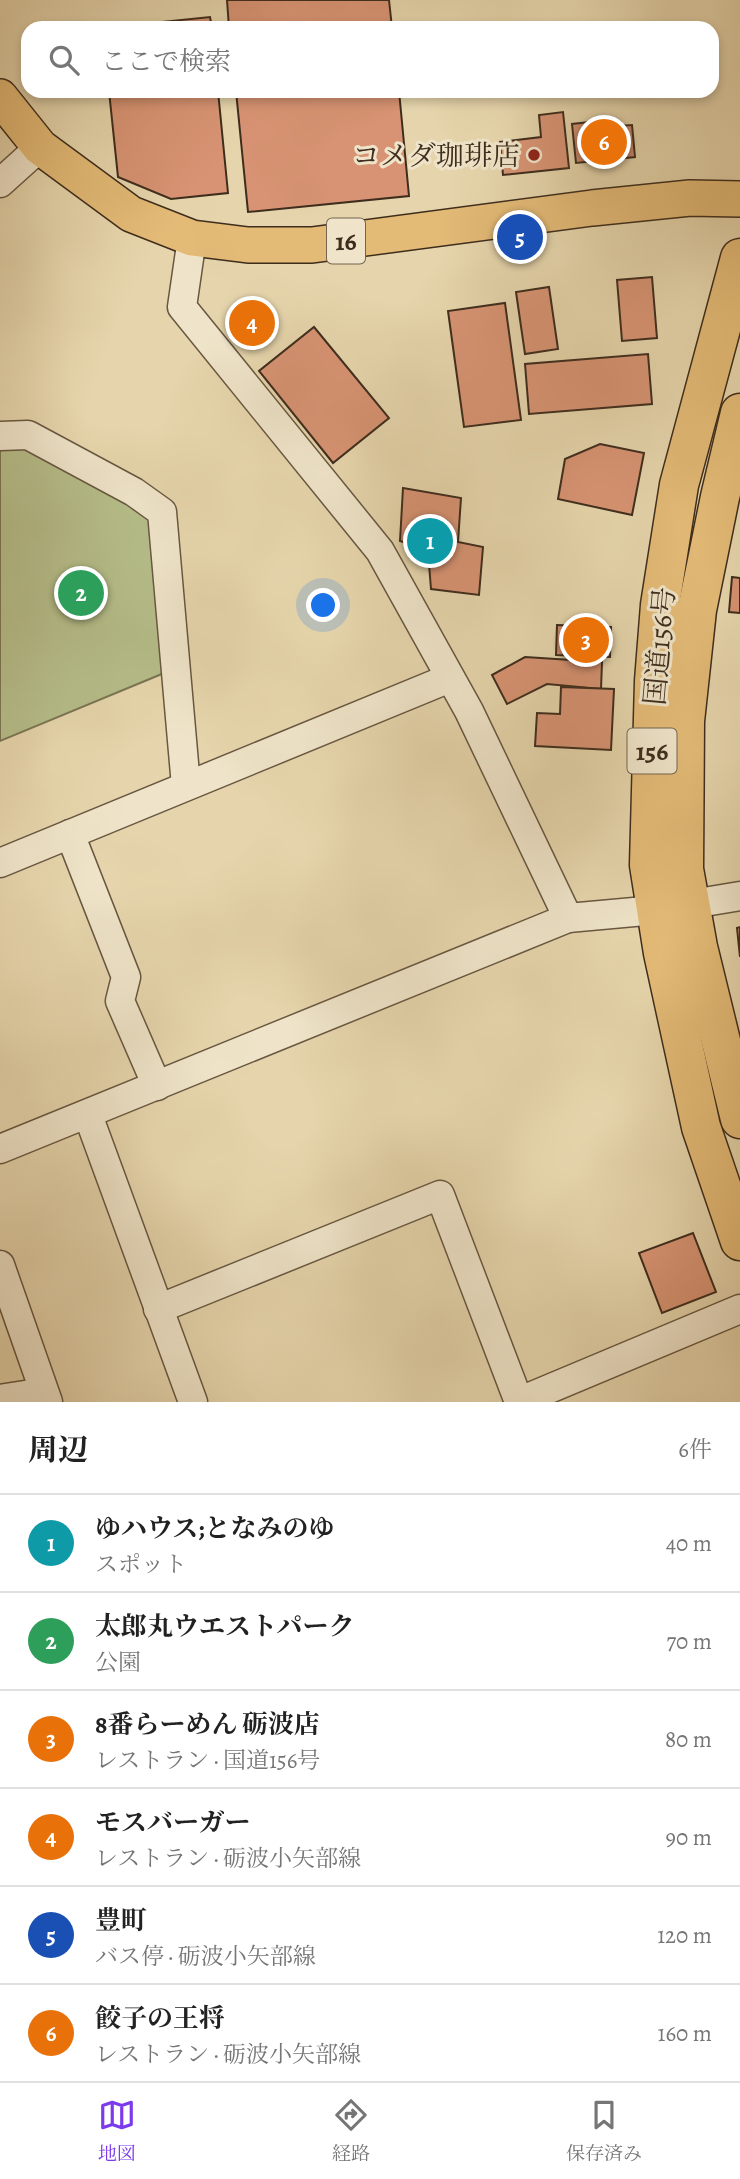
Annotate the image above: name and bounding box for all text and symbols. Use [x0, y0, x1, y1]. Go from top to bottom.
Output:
search box [21, 21, 719, 98]
icon: search [45, 41, 83, 79]
text: ここで検索 [101, 44, 231, 79]
pin: 6 [581, 116, 627, 168]
place label: コメダ珈琲店 [352, 137, 520, 175]
marker: コメダ珈琲店 [526, 147, 542, 163]
pin: 5 [497, 211, 543, 263]
road number: 16 [327, 218, 365, 264]
pin: 4 [229, 297, 275, 349]
pin: 1 [407, 515, 453, 567]
pin: 2 [58, 567, 104, 619]
street label: 国道156号 [636, 585, 684, 707]
your location [306, 588, 340, 622]
pin: 3 [563, 614, 609, 666]
road number: 156 [628, 729, 676, 774]
text: 周辺 [28, 1430, 88, 1470]
text: 6件 [678, 1434, 712, 1465]
text: ゆハウス;となみのゆ [95, 1511, 334, 1546]
text: 1 [47, 1528, 55, 1559]
text: 40 m [666, 1528, 712, 1559]
text: スポット [95, 1549, 187, 1580]
text: 太郎丸ウエストパーク [95, 1609, 354, 1644]
text: 2 [45, 1626, 57, 1657]
text: 70 m [666, 1626, 712, 1657]
text: 公園 [95, 1647, 141, 1678]
text: 8番らーめん 砺波店 [95, 1707, 320, 1742]
text: 3 [46, 1724, 56, 1755]
text: 80 m [665, 1724, 712, 1755]
text: レストラン · 国道156号 [95, 1745, 320, 1776]
text: モスバーガー [95, 1805, 250, 1840]
text: 4 [46, 1822, 56, 1853]
text: 90 m [666, 1822, 712, 1853]
text: レストラン · 砺波小矢部線 [95, 1843, 361, 1874]
text: 豊町 [95, 1903, 147, 1938]
text: 5 [46, 1920, 56, 1951]
text: 120 m [657, 1920, 712, 1951]
text: バス停 · 砺波小矢部線 [95, 1941, 316, 1972]
text: 餃子の王将 [95, 2001, 225, 2036]
text: 6 [46, 2018, 56, 2049]
text: 160 m [658, 2018, 712, 2049]
text: レストラン · 砺波小矢部線 [95, 2039, 361, 2070]
tab: 地図 [98, 2096, 136, 2167]
tab: 経路 [332, 2096, 370, 2167]
tab: 保存済み [566, 2096, 642, 2167]

